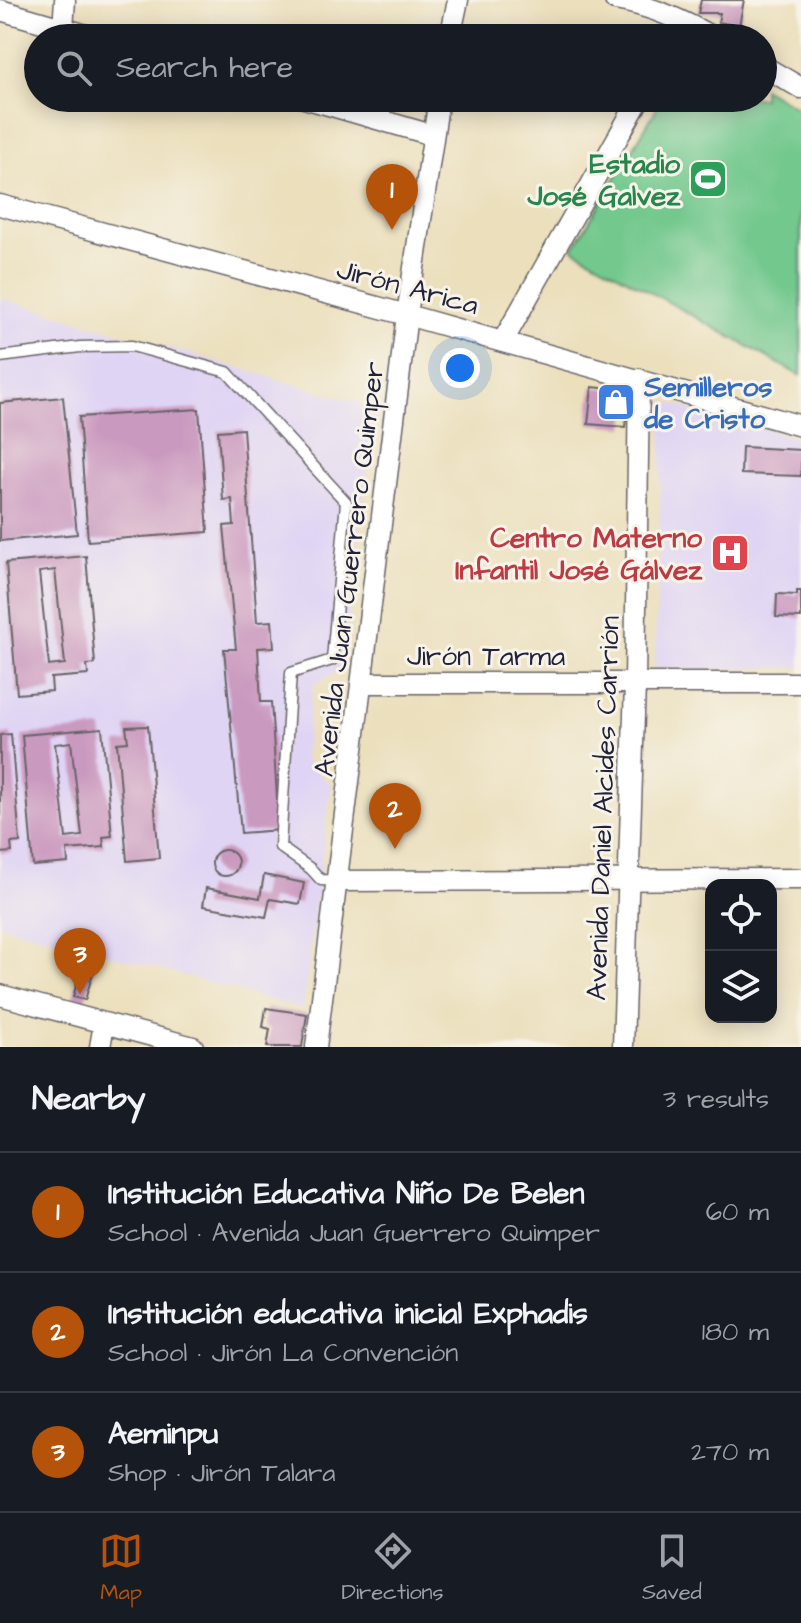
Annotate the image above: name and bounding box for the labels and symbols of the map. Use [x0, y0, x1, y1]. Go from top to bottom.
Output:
place label: Estadio José Galvez [526, 145, 681, 216]
sports icon: Estadio José Galvez [687, 158, 729, 200]
pin: 1 [366, 164, 418, 230]
street label: Jirón Arica [333, 250, 483, 325]
your location [440, 348, 480, 388]
street label: Avenida Juan Guerrero Quimper [305, 359, 394, 779]
place label: Semilleros de Cristo [643, 368, 772, 439]
shop icon: Semilleros de Cristo [595, 381, 637, 423]
place label: Centro Materno Infantil José Gálvez [455, 519, 703, 590]
hospital icon: Centro Materno Infantil José Gálvez [709, 532, 751, 574]
street label: Avenida Daniel Alcides Carrión [577, 615, 630, 1001]
street label: Jirón Tarma [407, 637, 565, 676]
pin: 2 [369, 783, 421, 849]
pin: 3 [54, 928, 106, 994]

